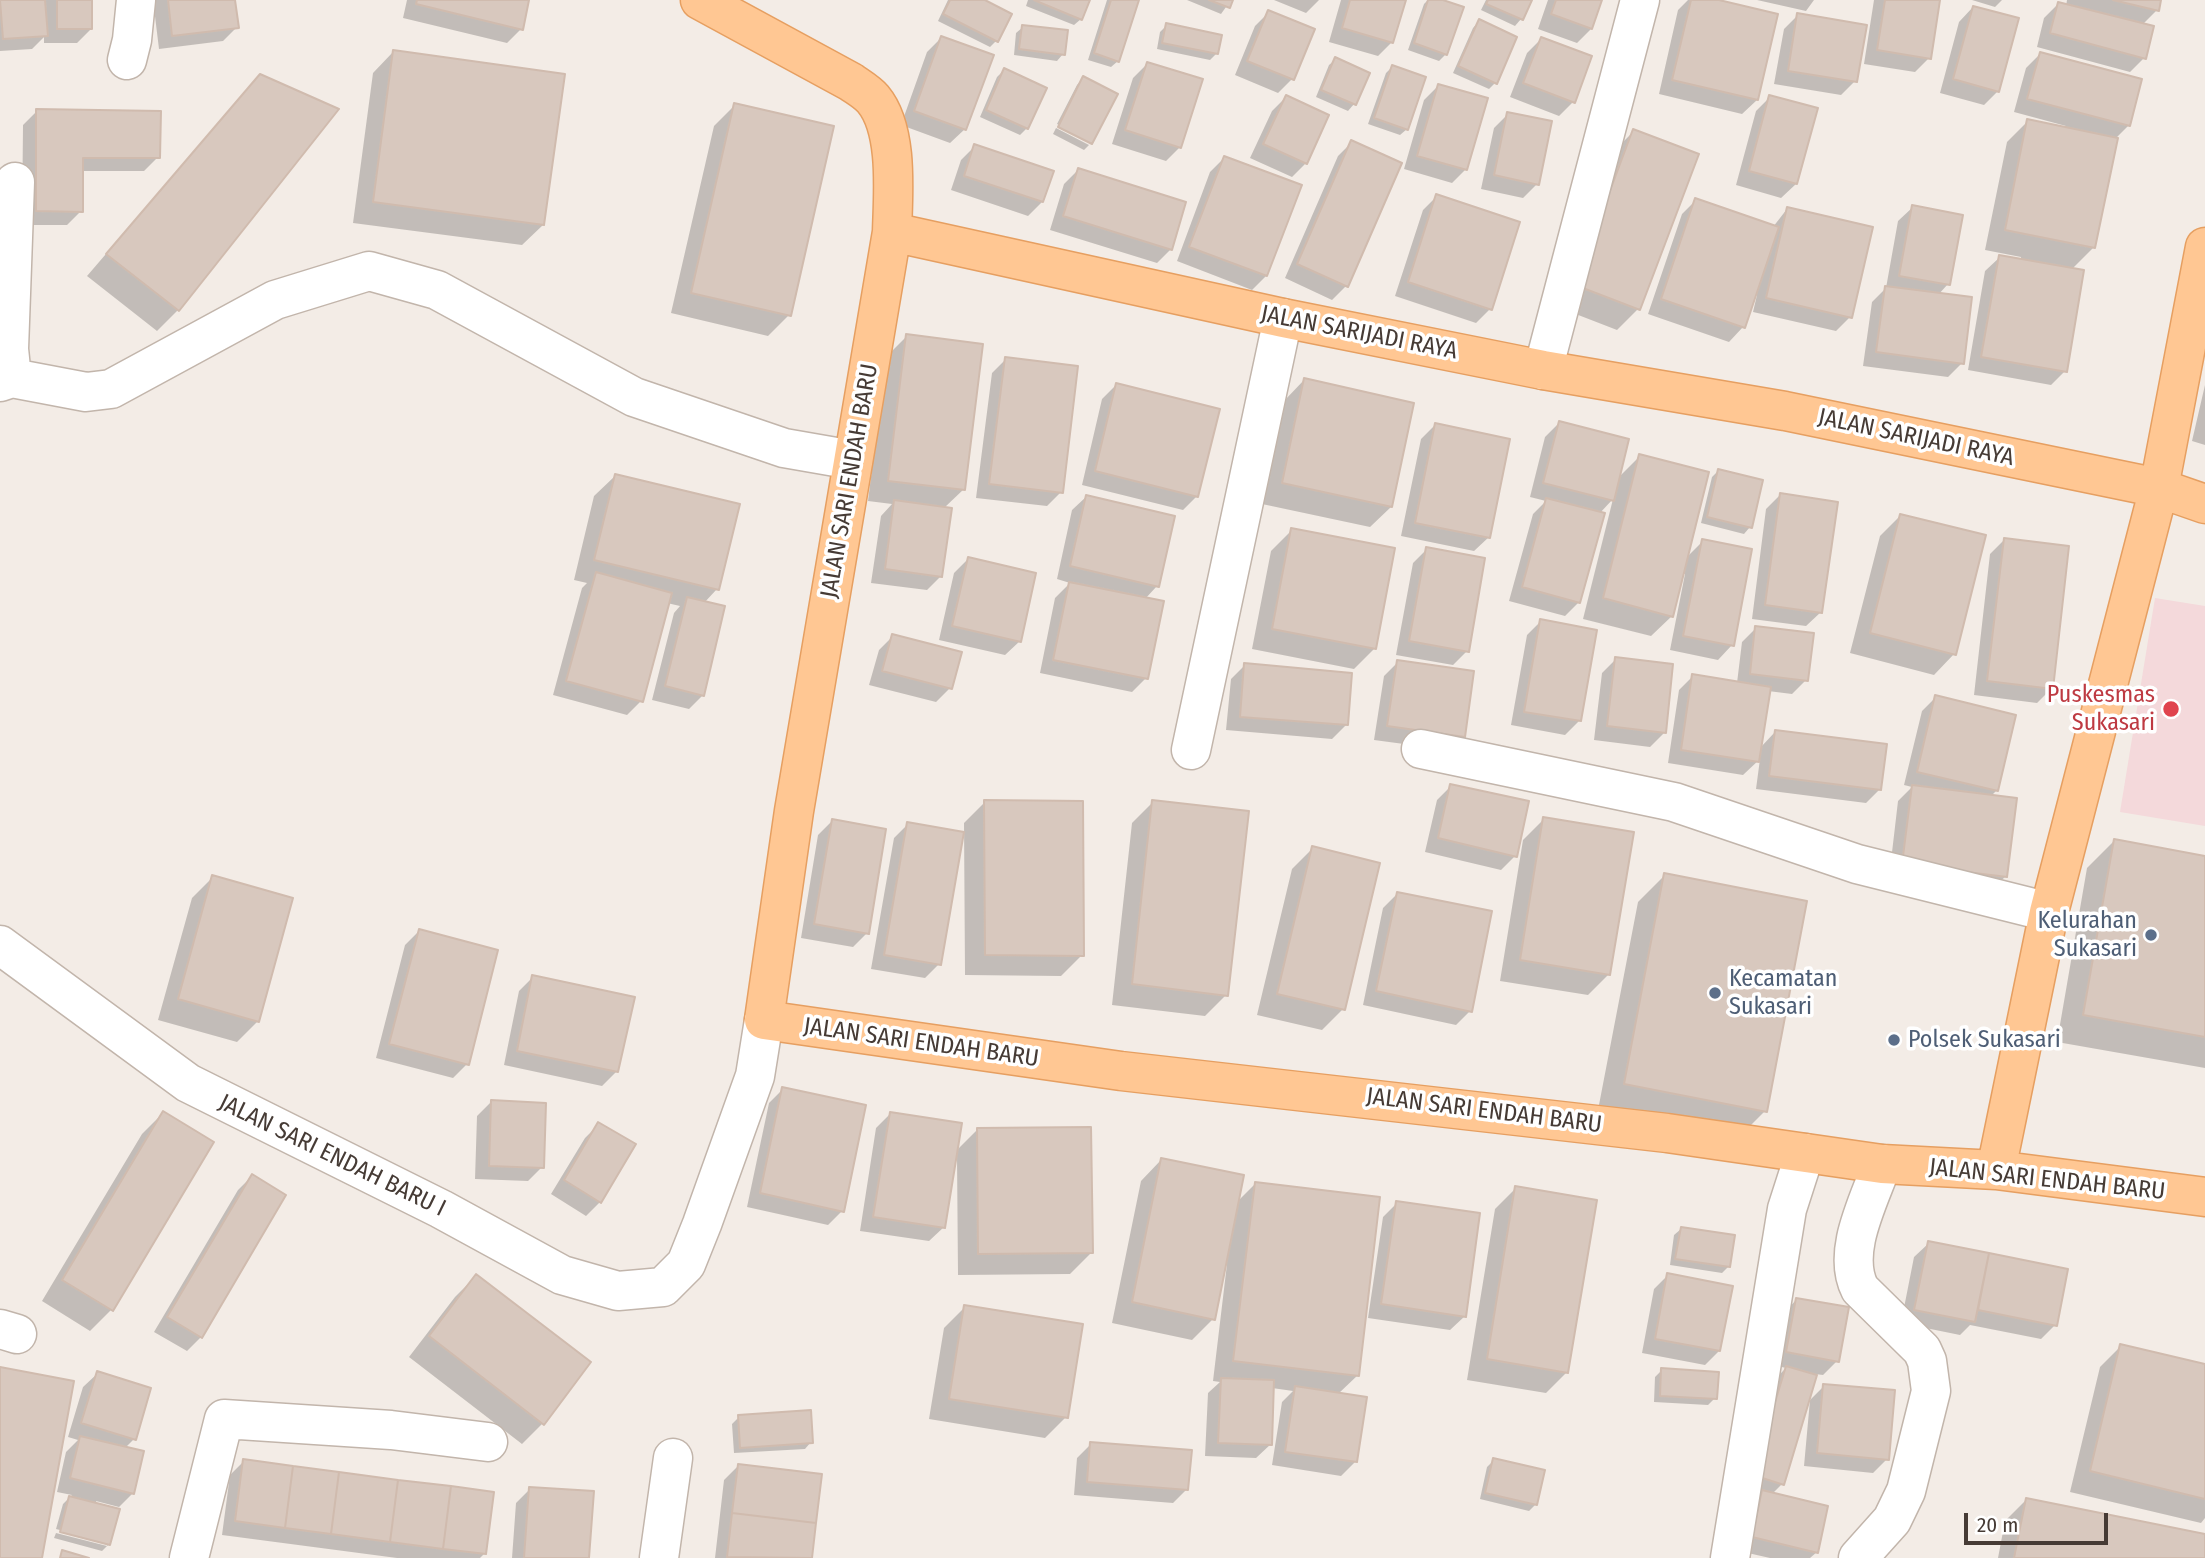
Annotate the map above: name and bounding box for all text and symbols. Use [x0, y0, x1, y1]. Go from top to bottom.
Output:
street label: JALAN SARIJADI RAYA [1258, 300, 1460, 366]
street label: JALAN SARI ENDAH BARU [815, 362, 885, 600]
street label: JALAN SARIJADI RAYA [1815, 403, 2017, 473]
place label: Puskesmas Sukasari [2047, 681, 2155, 737]
marker: Puskesmas Sukasari [2161, 699, 2181, 719]
place label: Kelurahan Sukasari [2037, 907, 2137, 963]
marker: Kelurahan Sukasari [2143, 927, 2159, 943]
place label: Kecamatan Sukasari [1729, 965, 1837, 1021]
marker: Kecamatan Sukasari [1707, 985, 1723, 1001]
street label: JALAN SARI ENDAH BARU [802, 1012, 1040, 1074]
place label: Polsek Sukasari [1908, 1026, 2061, 1054]
marker: Polsek Sukasari [1886, 1032, 1902, 1048]
street label: JALAN SARI ENDAH BARU [1365, 1082, 1603, 1140]
street label: JALAN SARI ENDAH BARU I [214, 1088, 450, 1224]
street label: JALAN SARI ENDAH BARU [1928, 1153, 2166, 1207]
scale bar [1967, 1498, 2110, 1542]
text: 20 m [1977, 1512, 2018, 1538]

